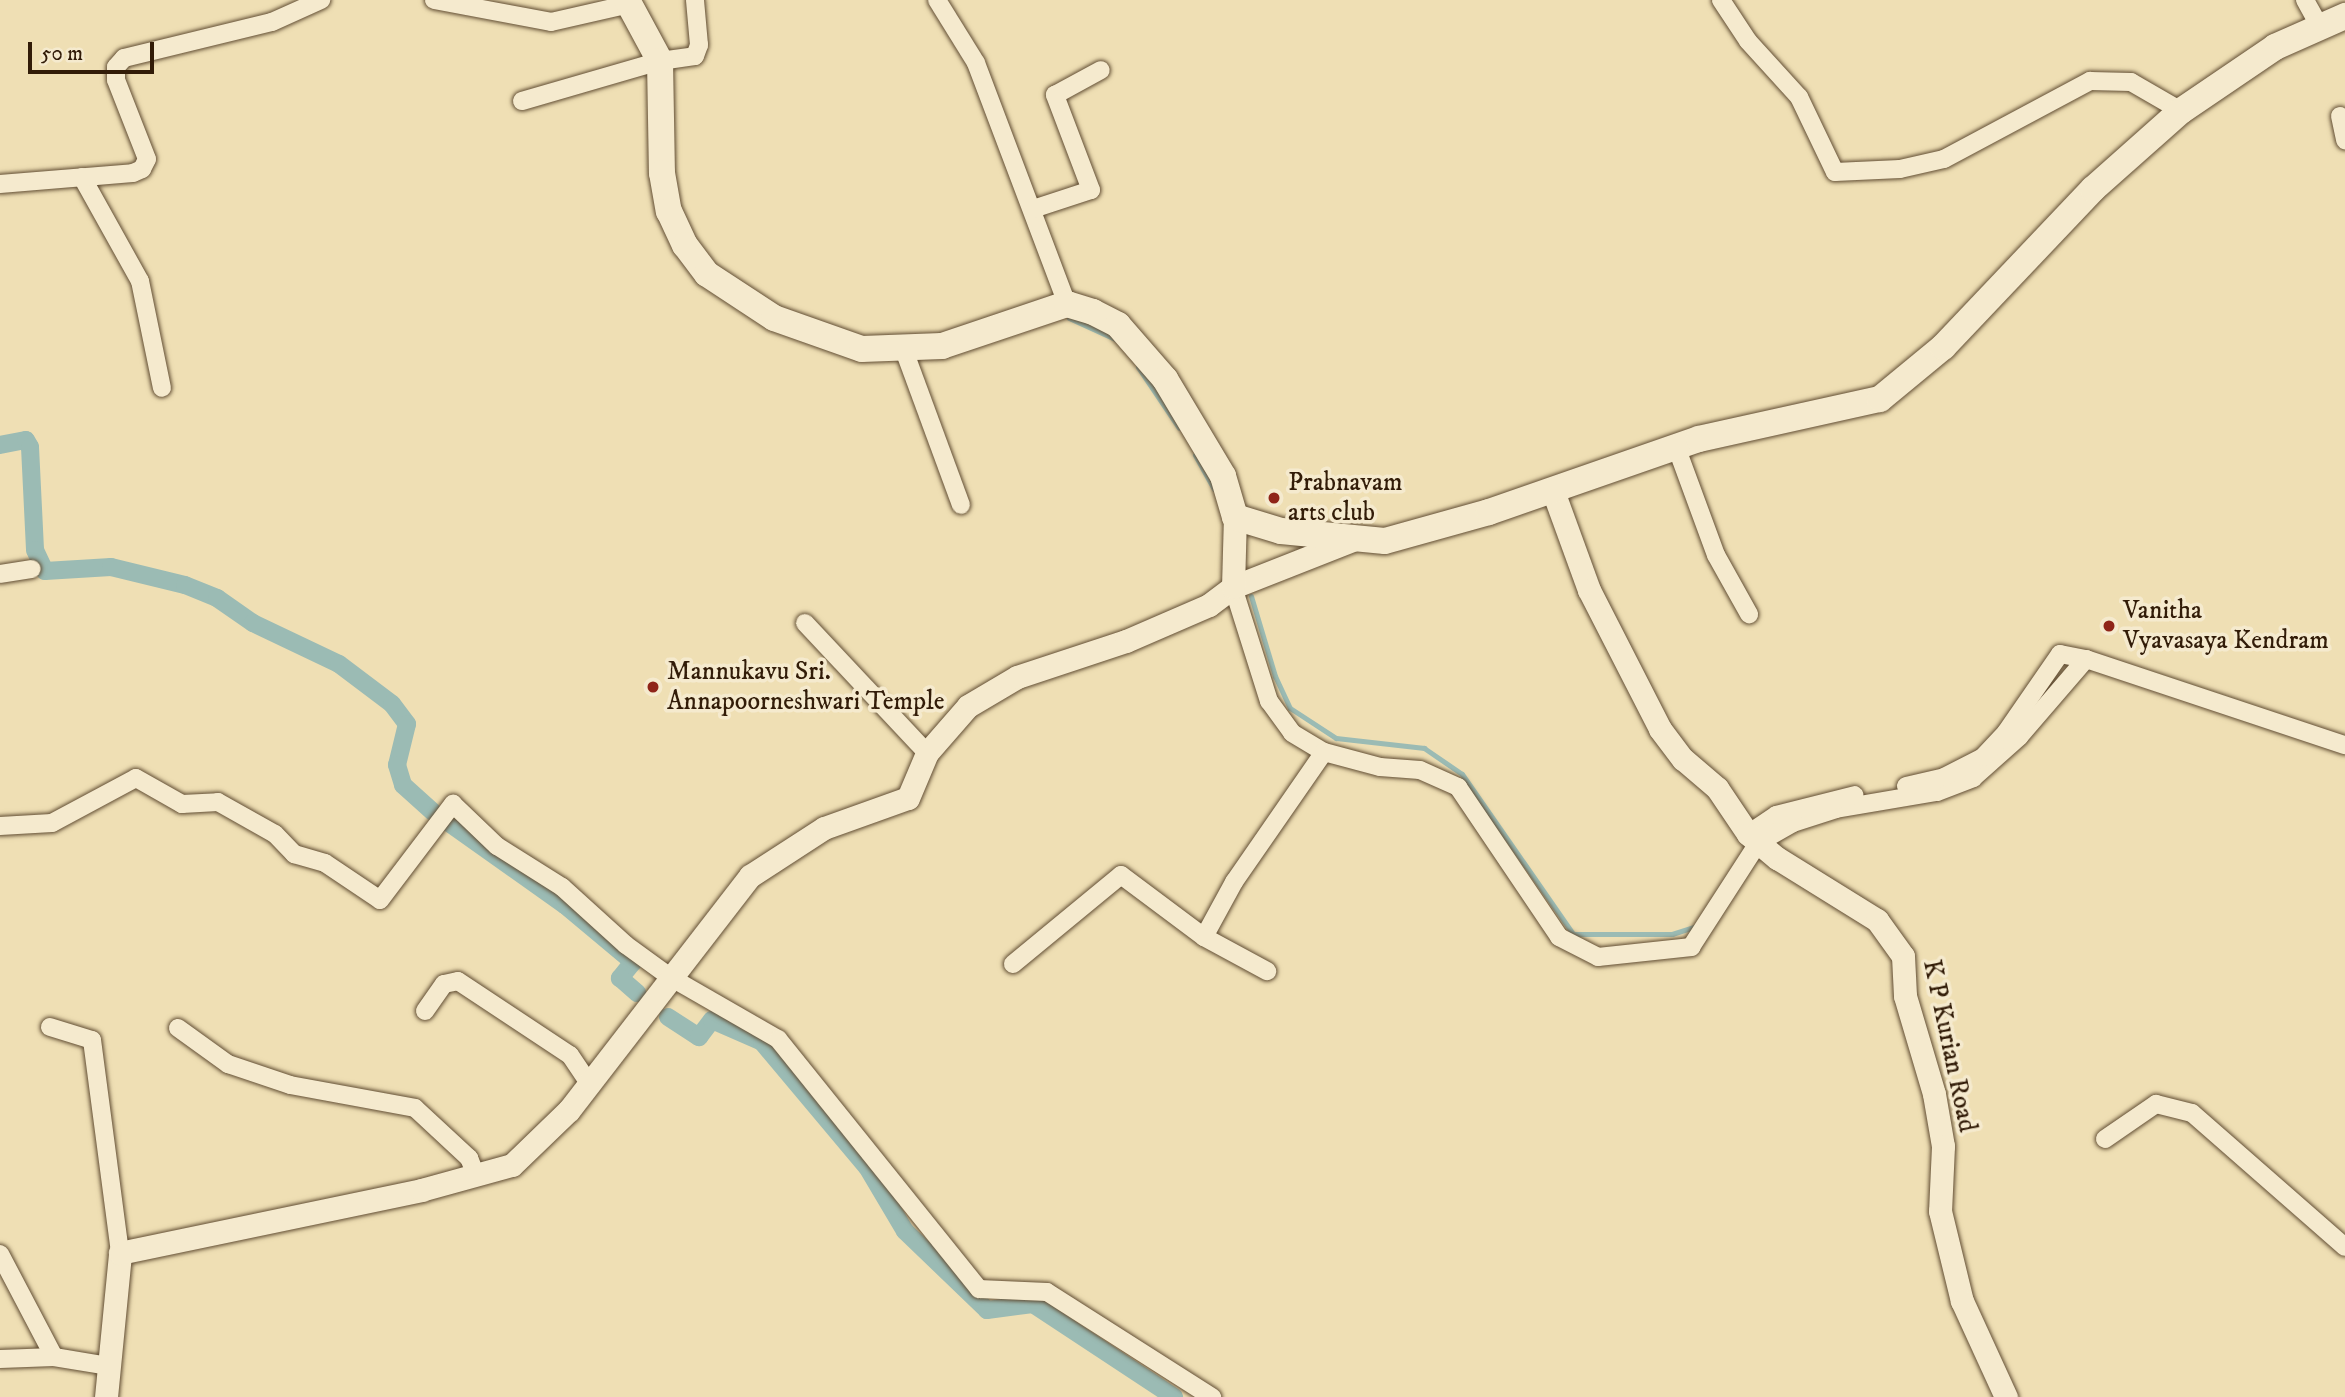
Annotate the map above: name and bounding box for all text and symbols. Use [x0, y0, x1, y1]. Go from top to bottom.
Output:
scale bar [32, 28, 158, 72]
text: 50 m [41, 41, 83, 67]
place label: Prabnavam arts club [1288, 467, 1402, 528]
marker: Prabnavam arts club [1266, 490, 1282, 506]
place label: Vanitha Vyavasaya Kendram [2123, 595, 2329, 656]
marker: Vanitha Vyavasaya Kendram [2101, 618, 2117, 634]
place label: Mannukavu Sri. Annapoorneshwari Temple [667, 656, 944, 718]
marker: Mannukavu Sri. Annapoorneshwari Temple [645, 679, 661, 695]
street label: K P Kurian Road [1915, 957, 1983, 1135]

